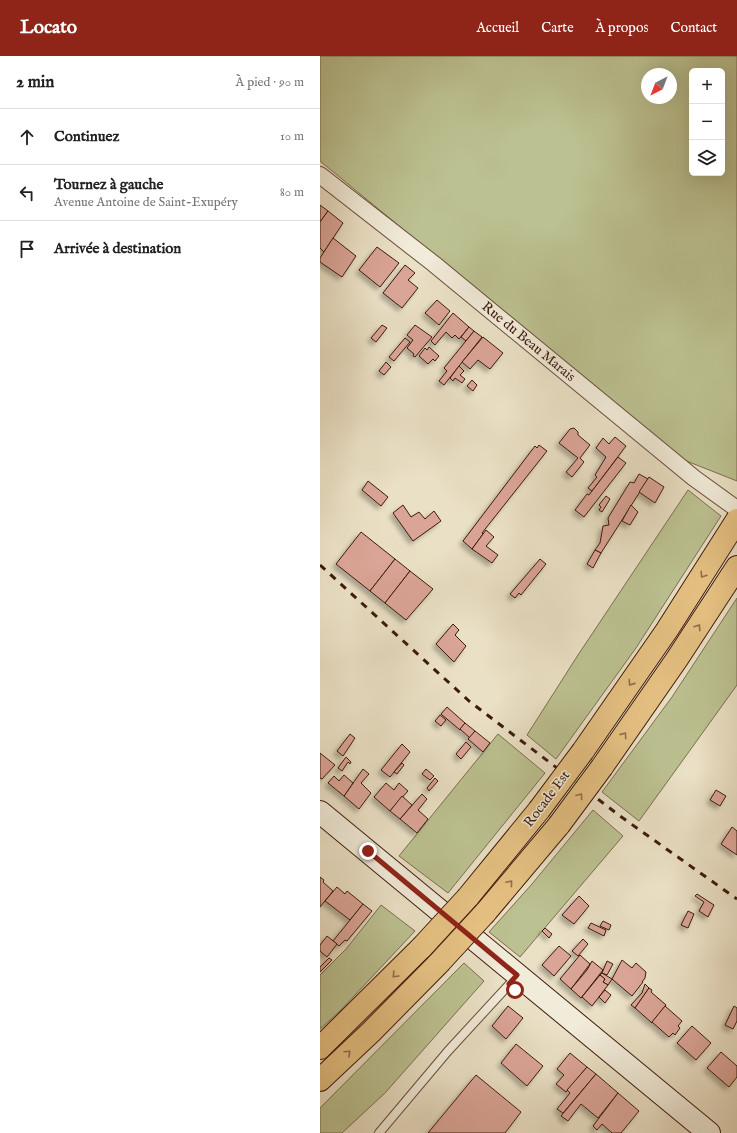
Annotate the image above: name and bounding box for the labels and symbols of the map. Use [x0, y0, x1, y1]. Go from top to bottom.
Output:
north arrow [641, 68, 677, 104]
street label: Rue du Beau Marais [478, 298, 579, 386]
one-way arrow [700, 571, 707, 578]
one-way arrow [693, 624, 700, 631]
one-way arrow [629, 679, 636, 686]
one-way arrow [619, 732, 626, 739]
street label: Rocade Est [520, 767, 574, 831]
one-way arrow [575, 793, 582, 800]
route end [359, 842, 377, 860]
one-way arrow [505, 881, 512, 888]
one-way arrow [392, 970, 400, 978]
route start [506, 981, 524, 999]
one-way arrow [344, 1051, 351, 1058]

